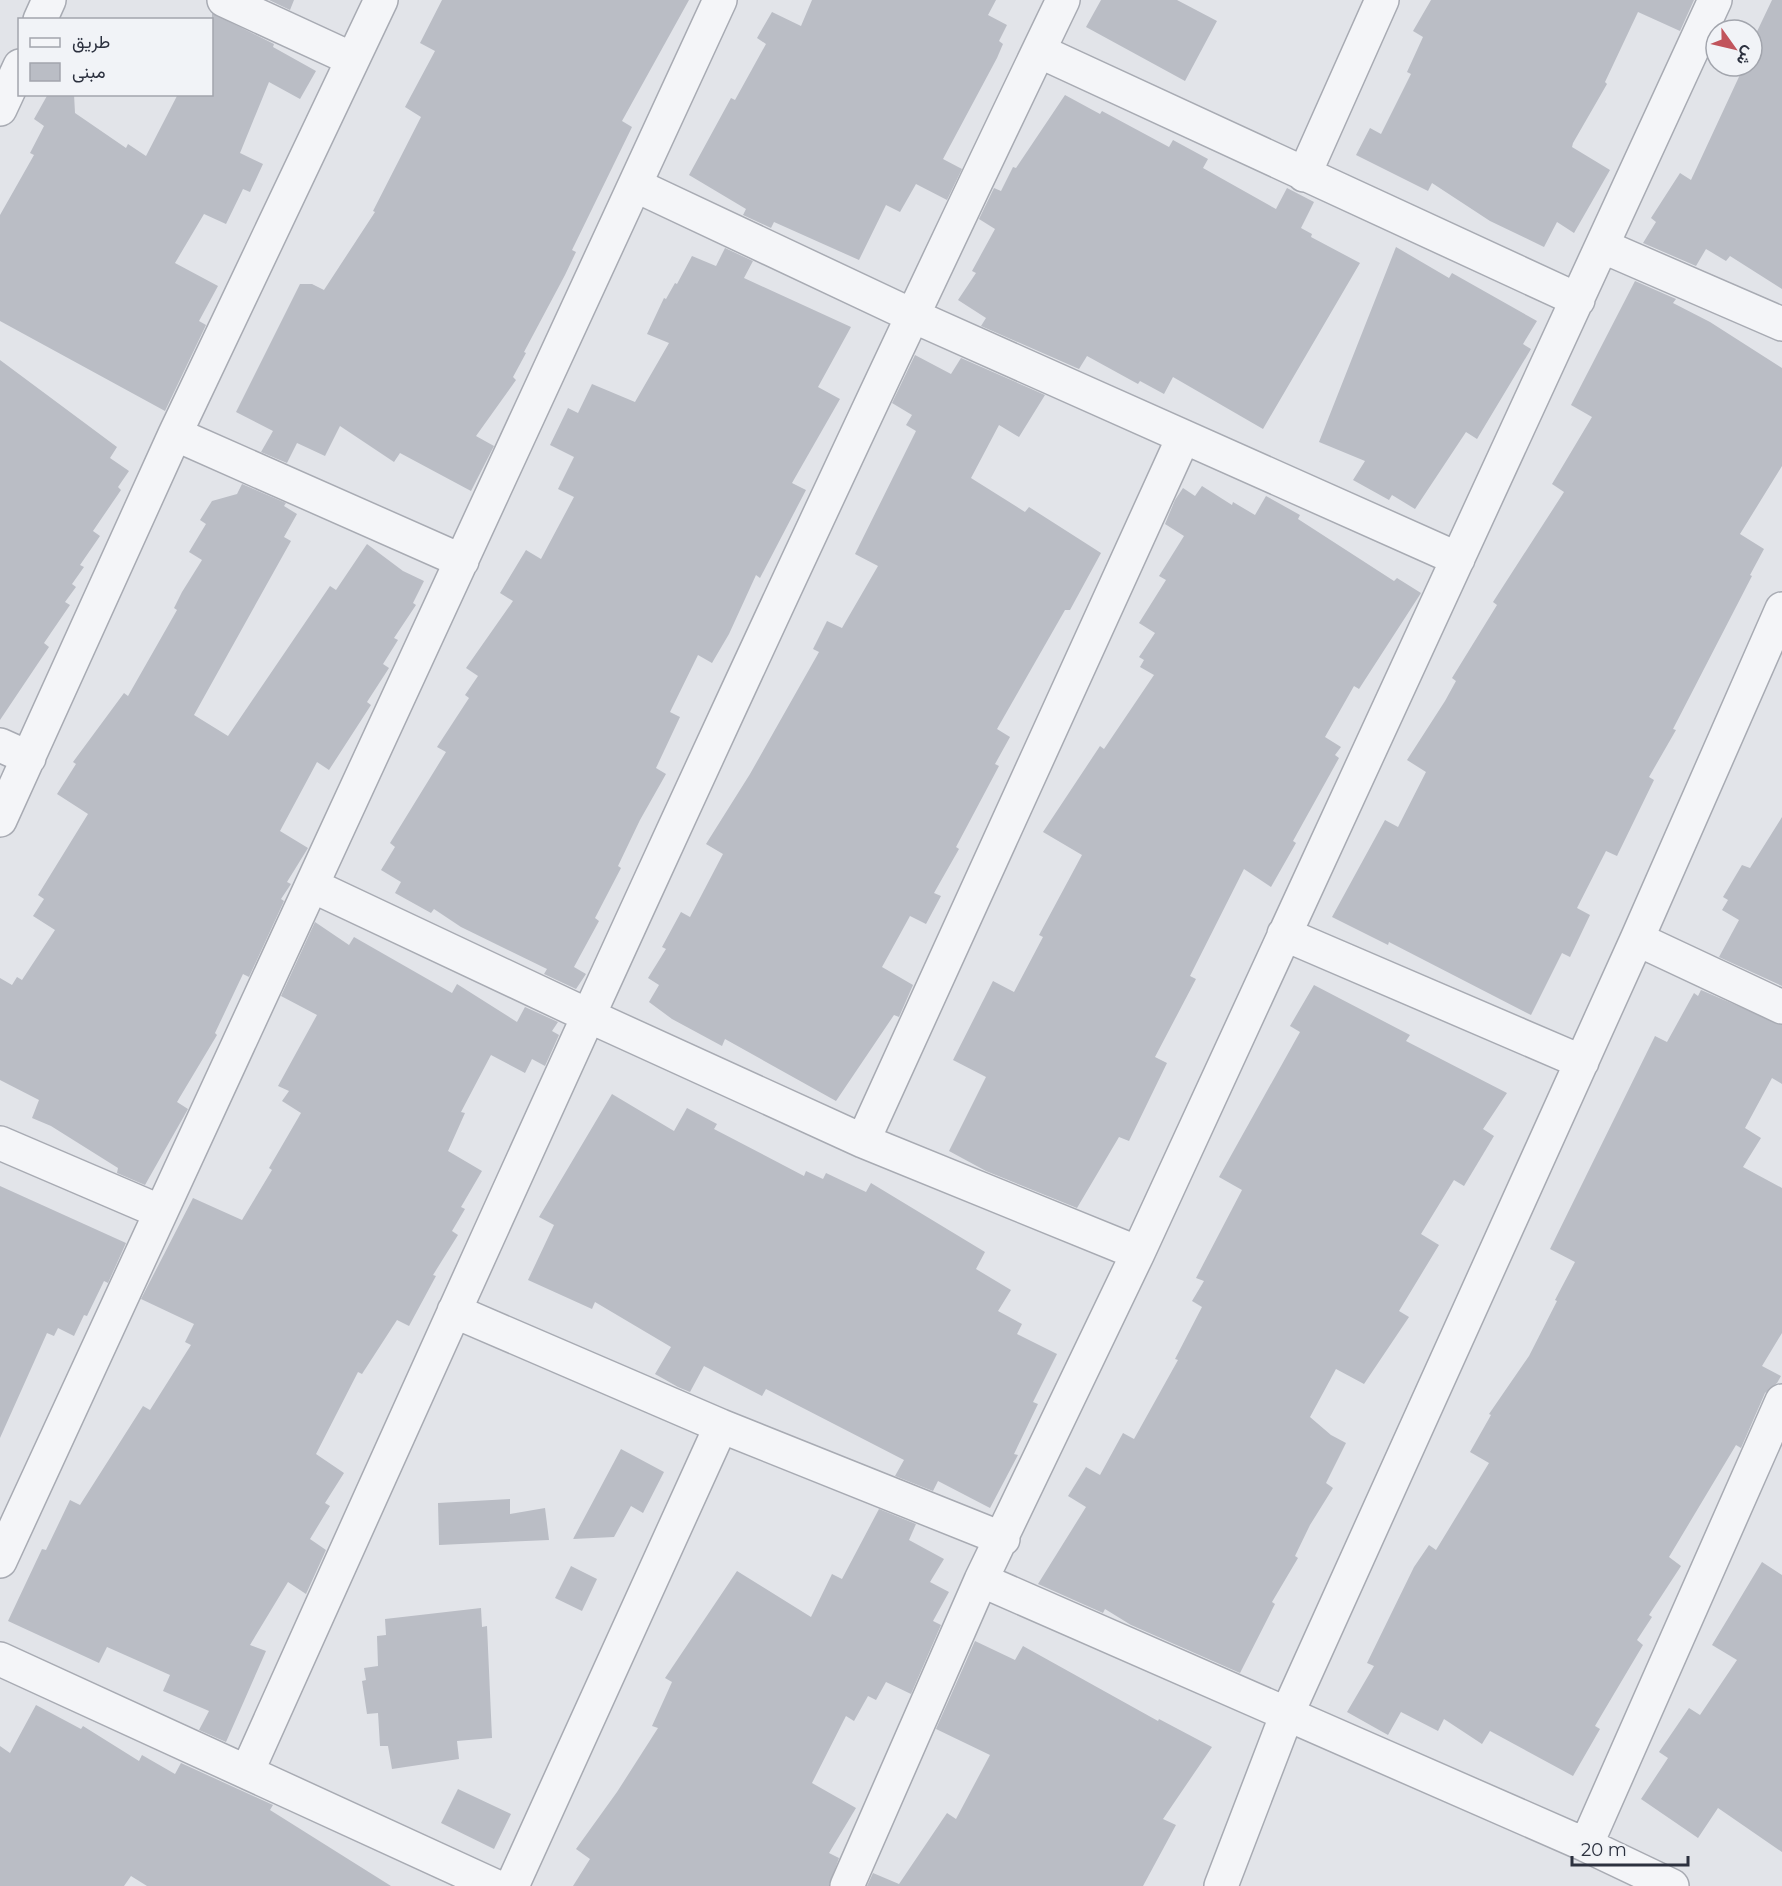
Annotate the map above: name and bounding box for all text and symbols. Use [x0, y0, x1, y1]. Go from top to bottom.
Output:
legend [18, 18, 213, 96]
north arrow [1704, 18, 1764, 78]
text: طريق [72, 31, 110, 53]
text: ش [1733, 43, 1759, 69]
text: مبنى [72, 61, 106, 83]
scale bar [1572, 1829, 1688, 1867]
text: 20 m [1581, 1839, 1627, 1861]

